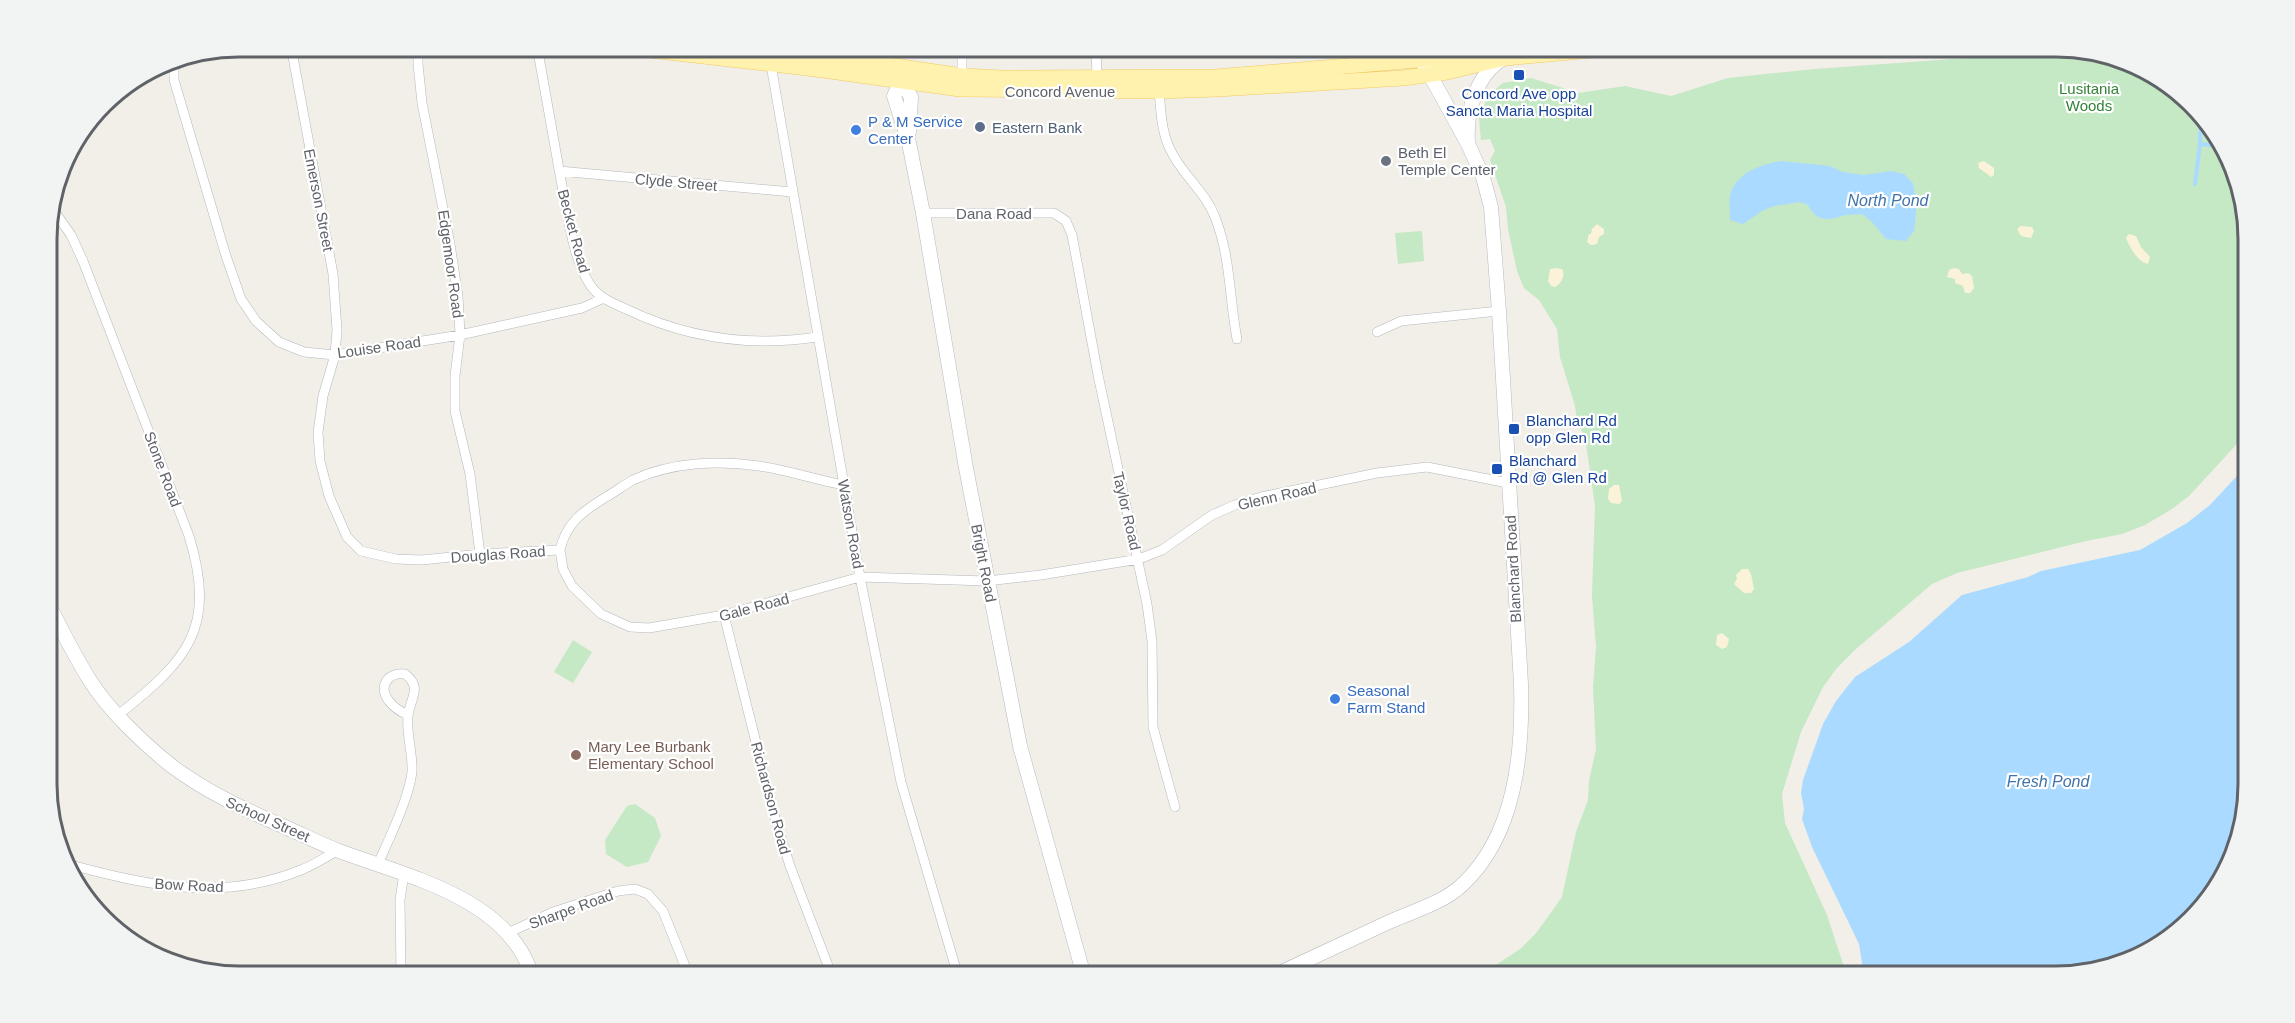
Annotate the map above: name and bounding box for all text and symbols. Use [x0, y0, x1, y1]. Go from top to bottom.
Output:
marker: Concord Ave opp Sancta Maria Hospital [1512, 68, 1526, 82]
park label: Lusitania Woods [2059, 80, 2120, 114]
street label: Concord Avenue [1005, 83, 1115, 100]
place label: Concord Ave opp Sancta Maria Hospital [1446, 85, 1592, 119]
place label: P & M Service Center [868, 113, 963, 147]
place label: Eastern Bank [992, 119, 1083, 136]
marker: Eastern Bank [973, 120, 987, 134]
marker: P & M Service Center [849, 123, 863, 137]
place label: Beth El Temple Center [1398, 144, 1496, 178]
street label: Emerson Street [301, 147, 337, 254]
marker: Beth El Temple Center [1379, 154, 1393, 168]
street label: Clyde Street [634, 170, 719, 194]
street label: Becket Road [555, 187, 593, 275]
water label: North Pond [1848, 192, 1930, 209]
street label: Dana Road [956, 205, 1032, 222]
street label: Edgemoor Road [435, 209, 467, 319]
street label: Louise Road [336, 333, 422, 361]
place label: Blanchard Rd opp Glen Rd [1526, 412, 1617, 446]
marker: Blanchard Rd opp Glen Rd [1507, 422, 1521, 436]
street label: Stone Road [141, 429, 185, 509]
place label: Blanchard Rd @ Glen Rd [1509, 452, 1607, 486]
marker: Blanchard Rd @ Glen Rd [1490, 462, 1504, 476]
street label: Taylor Road [1110, 470, 1144, 552]
street label: Watson Road [835, 478, 867, 570]
street label: Glenn Road [1236, 479, 1318, 513]
street label: Blanchard Road [1502, 515, 1524, 623]
street label: Bright Road [968, 522, 1000, 604]
street label: Douglas Road [450, 542, 546, 566]
street label: Gale Road [717, 590, 791, 624]
place label: Seasonal Farm Stand [1347, 682, 1425, 716]
marker: Seasonal Farm Stand [1328, 692, 1342, 706]
place label: Mary Lee Burbank Elementary School [588, 738, 714, 772]
street label: Richardson Road [748, 740, 794, 856]
marker: Mary Lee Burbank Elementary School [569, 748, 583, 762]
water label: Fresh Pond [2007, 773, 2090, 790]
street label: School Street [223, 793, 313, 845]
street label: Bow Road [154, 875, 224, 895]
street label: Sharpe Road [527, 886, 615, 932]

